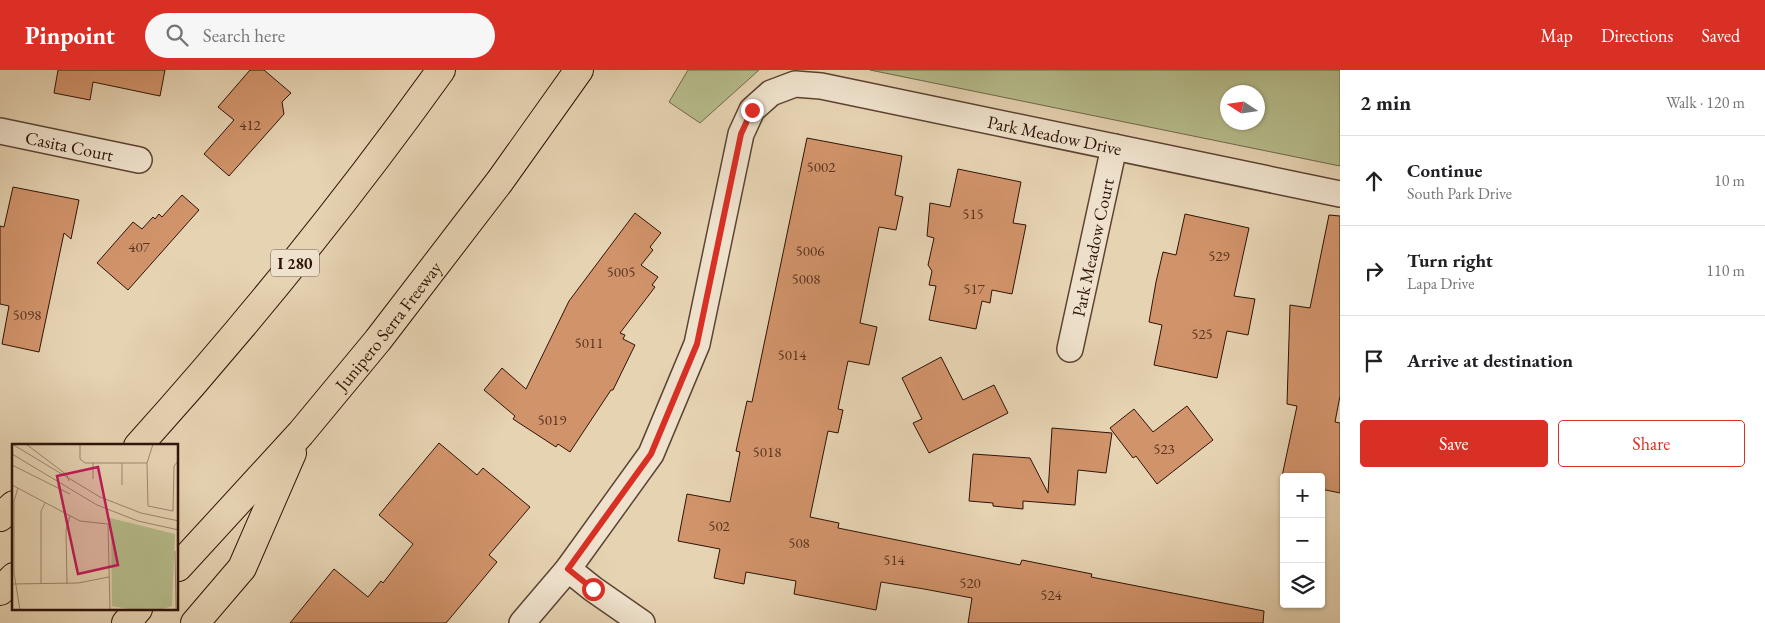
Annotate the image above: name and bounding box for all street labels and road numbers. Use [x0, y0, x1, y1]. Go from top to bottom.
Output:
street label: Park Meadow Drive [986, 109, 1124, 160]
street label: Casita Court [23, 125, 116, 166]
street label: Park Meadow Court [1066, 176, 1118, 319]
road number: I 280 [271, 250, 319, 277]
street label: Junipero Serra Freeway [328, 256, 446, 397]

